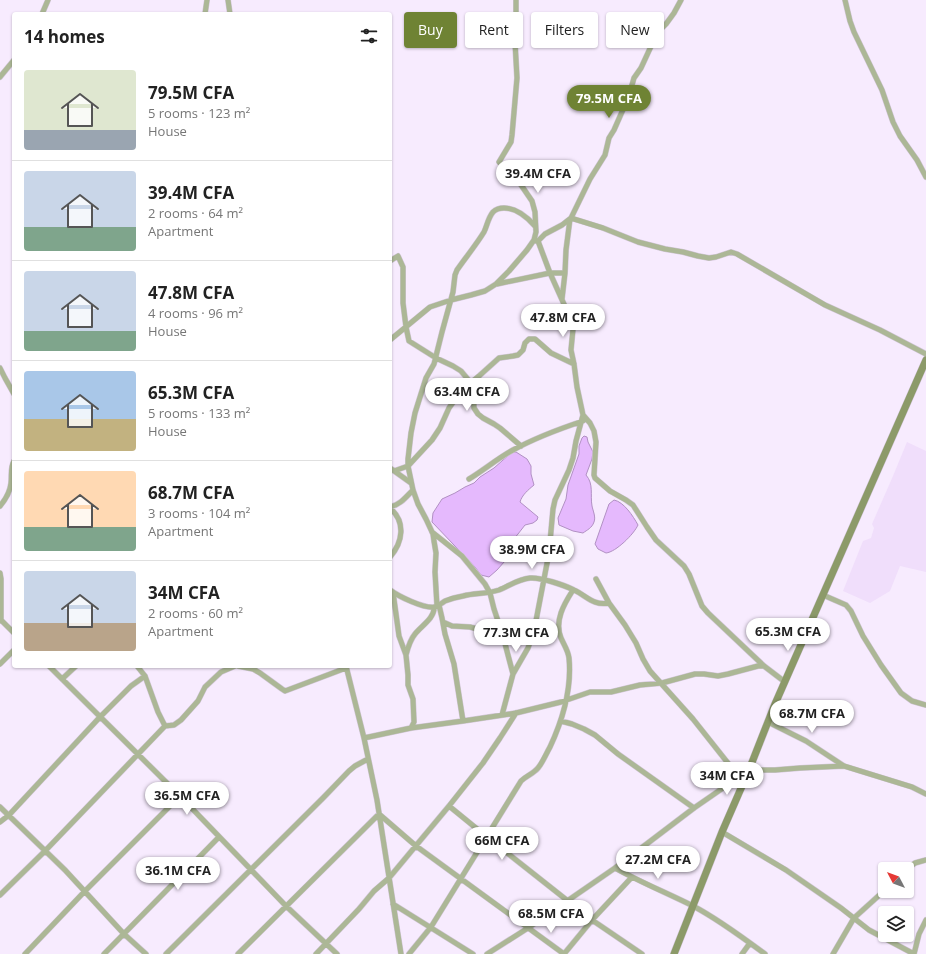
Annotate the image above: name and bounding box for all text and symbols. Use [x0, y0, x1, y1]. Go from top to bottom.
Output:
chip: Buy [404, 12, 457, 48]
chip: Rent [465, 12, 523, 48]
chip: Filters [531, 12, 598, 48]
chip: New [606, 12, 664, 48]
text: 14 homes [24, 25, 105, 48]
icon: filters [358, 25, 380, 47]
text: 79.5M CFA [148, 81, 234, 104]
pin: 79.5M CFA [563, 85, 655, 119]
icon: home [56, 86, 104, 134]
text: 79.5M CFA [576, 89, 642, 107]
text: 5 rooms · 123 m² [148, 104, 250, 122]
text: House [148, 122, 187, 140]
pin: 39.4M CFA [492, 160, 584, 194]
text: 39.4M CFA [505, 164, 571, 182]
text: 39.4M CFA [148, 181, 234, 204]
icon: home [56, 187, 104, 235]
text: 2 rooms · 64 m² [148, 204, 243, 222]
text: Apartment [148, 222, 213, 240]
text: 47.8M CFA [148, 281, 234, 304]
icon: home [56, 287, 104, 335]
text: 4 rooms · 96 m² [148, 304, 243, 322]
pin: 47.8M CFA [517, 304, 609, 338]
text: 47.8M CFA [530, 308, 596, 326]
text: House [148, 322, 187, 340]
pin: 63.4M CFA [421, 378, 513, 412]
text: 65.3M CFA [148, 381, 234, 404]
text: 63.4M CFA [434, 382, 500, 400]
icon: home [56, 387, 104, 435]
text: 5 rooms · 133 m² [148, 404, 250, 422]
text: House [148, 422, 187, 440]
text: 68.7M CFA [148, 481, 234, 504]
icon: home [56, 487, 104, 535]
text: 3 rooms · 104 m² [148, 504, 250, 522]
text: Apartment [148, 522, 213, 540]
pin: 38.9M CFA [486, 536, 578, 570]
text: 38.9M CFA [499, 540, 565, 558]
text: 34M CFA [148, 581, 220, 604]
icon: home [56, 587, 104, 635]
text: 2 rooms · 60 m² [148, 604, 243, 622]
pin: 65.3M CFA [742, 618, 834, 652]
pin: 77.3M CFA [470, 619, 562, 653]
text: Apartment [148, 622, 213, 640]
text: 65.3M CFA [755, 622, 821, 640]
text: 77.3M CFA [483, 623, 549, 641]
pin: 68.7M CFA [766, 700, 858, 734]
text: 68.7M CFA [779, 704, 845, 722]
pin: 34M CFA [690, 762, 764, 796]
text: 34M CFA [700, 766, 754, 784]
pin: 36.5M CFA [141, 782, 233, 816]
text: 36.5M CFA [154, 786, 220, 804]
pin: 66M CFA [465, 827, 539, 861]
text: 66M CFA [475, 831, 529, 849]
pin: 27.2M CFA [612, 846, 704, 880]
text: 27.2M CFA [625, 850, 691, 868]
pin: 36.1M CFA [132, 857, 224, 891]
text: 36.1M CFA [145, 861, 211, 879]
north arrow [878, 862, 914, 898]
map controls [878, 862, 914, 942]
pin: 68.5M CFA [505, 900, 597, 934]
text: 68.5M CFA [518, 904, 584, 922]
button: layers [878, 906, 914, 942]

